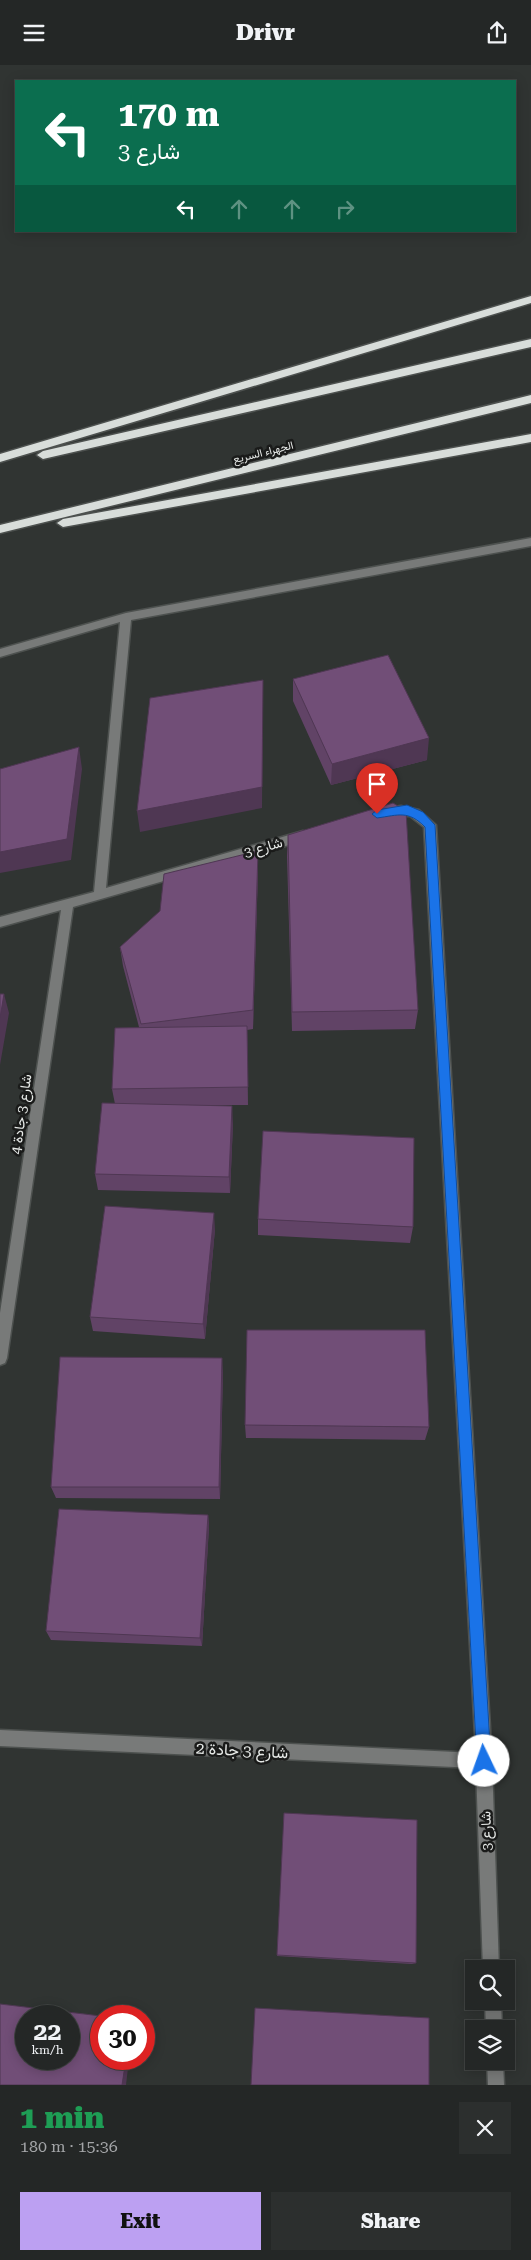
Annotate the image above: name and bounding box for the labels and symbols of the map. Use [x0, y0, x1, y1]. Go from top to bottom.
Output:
street label: الجهراء السريع [232, 439, 295, 467]
pin [356, 763, 398, 814]
street label: شارع 3 [242, 834, 285, 863]
street label: شارع 3 جادة 4 [7, 1073, 38, 1156]
position arrow [457, 1734, 509, 1786]
street label: شارع 3 جادة 2 [195, 1739, 289, 1764]
street label: شارع 3 [477, 1811, 498, 1851]
speed limit sign: 30 [90, 2005, 155, 2070]

